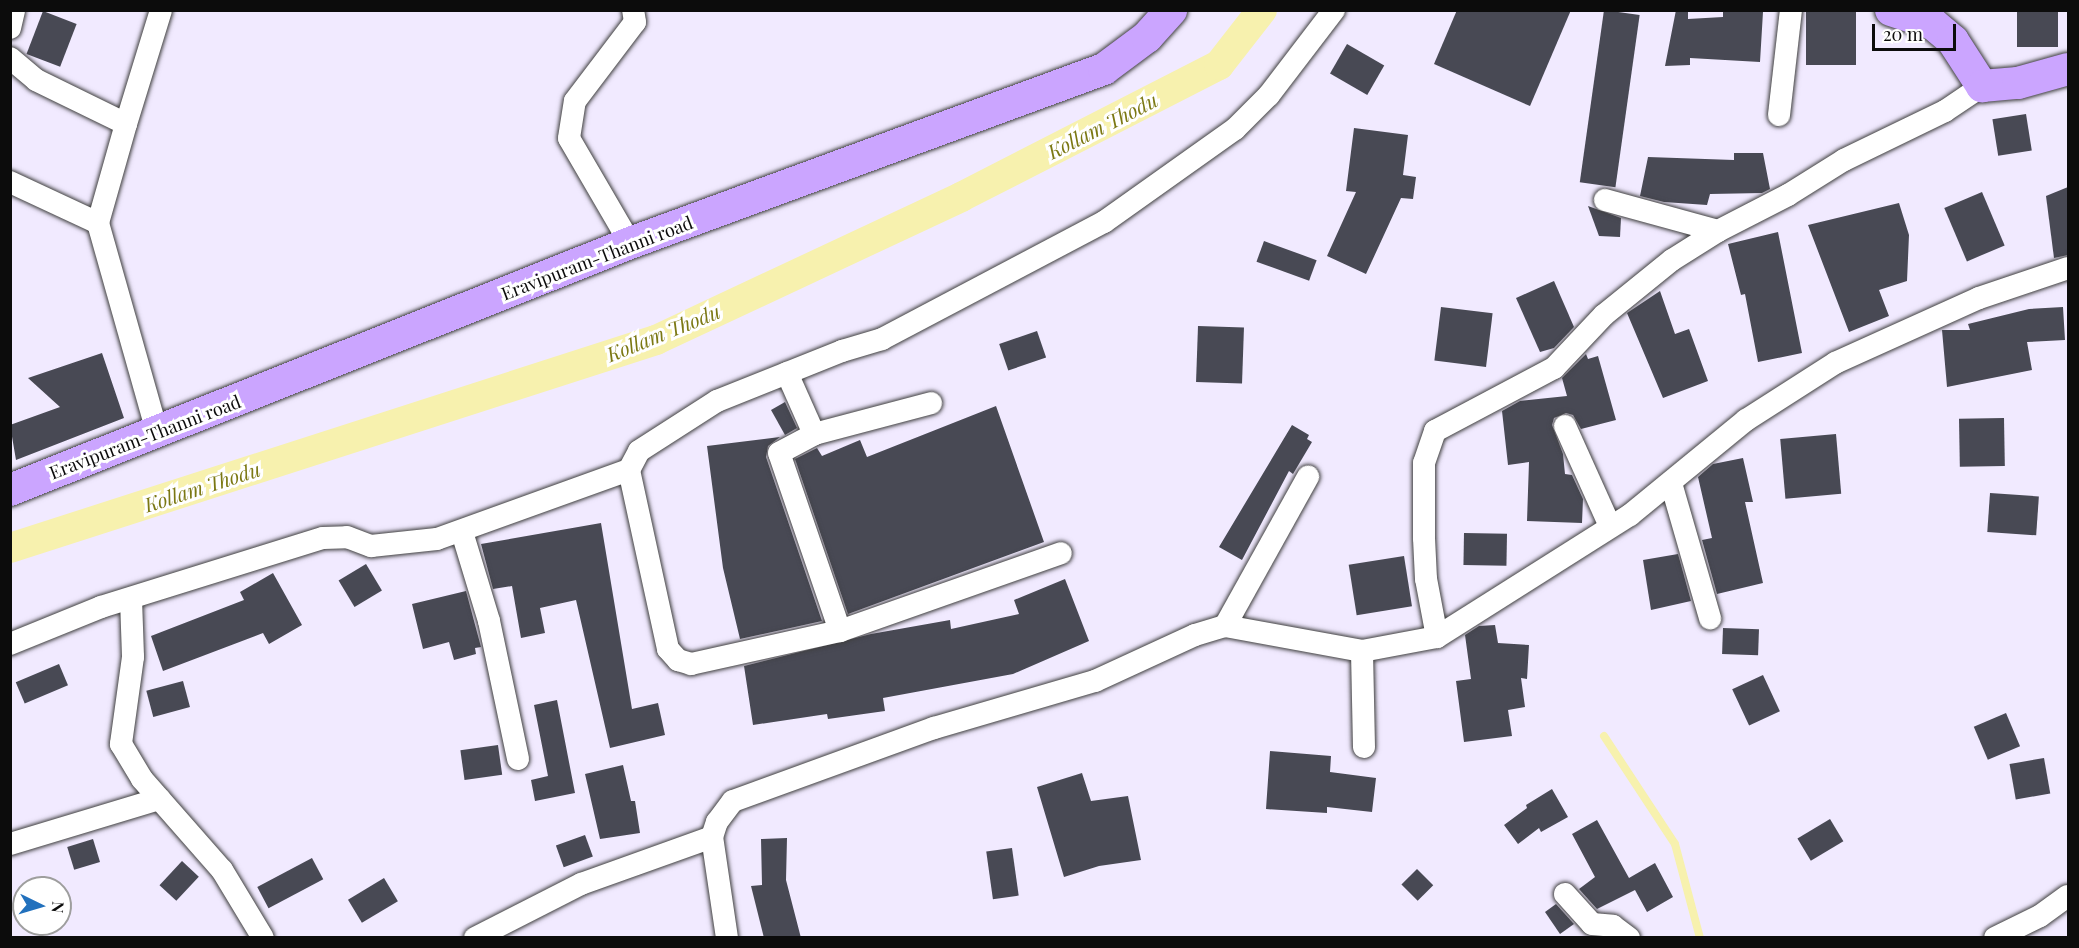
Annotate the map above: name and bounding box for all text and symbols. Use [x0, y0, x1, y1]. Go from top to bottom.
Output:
scale bar [1875, 12, 1959, 50]
text: 20 m [1883, 22, 1923, 46]
water label: Kollam Thodu [1043, 87, 1161, 163]
street label: Eravipuram-Thanni road [498, 211, 696, 305]
water label: Kollam Thodu [603, 298, 723, 366]
street label: Eravipuram-Thanni road [46, 390, 244, 484]
water label: Kollam Thodu [141, 456, 263, 516]
north arrow [12, 876, 72, 936]
text: N [47, 901, 69, 914]

